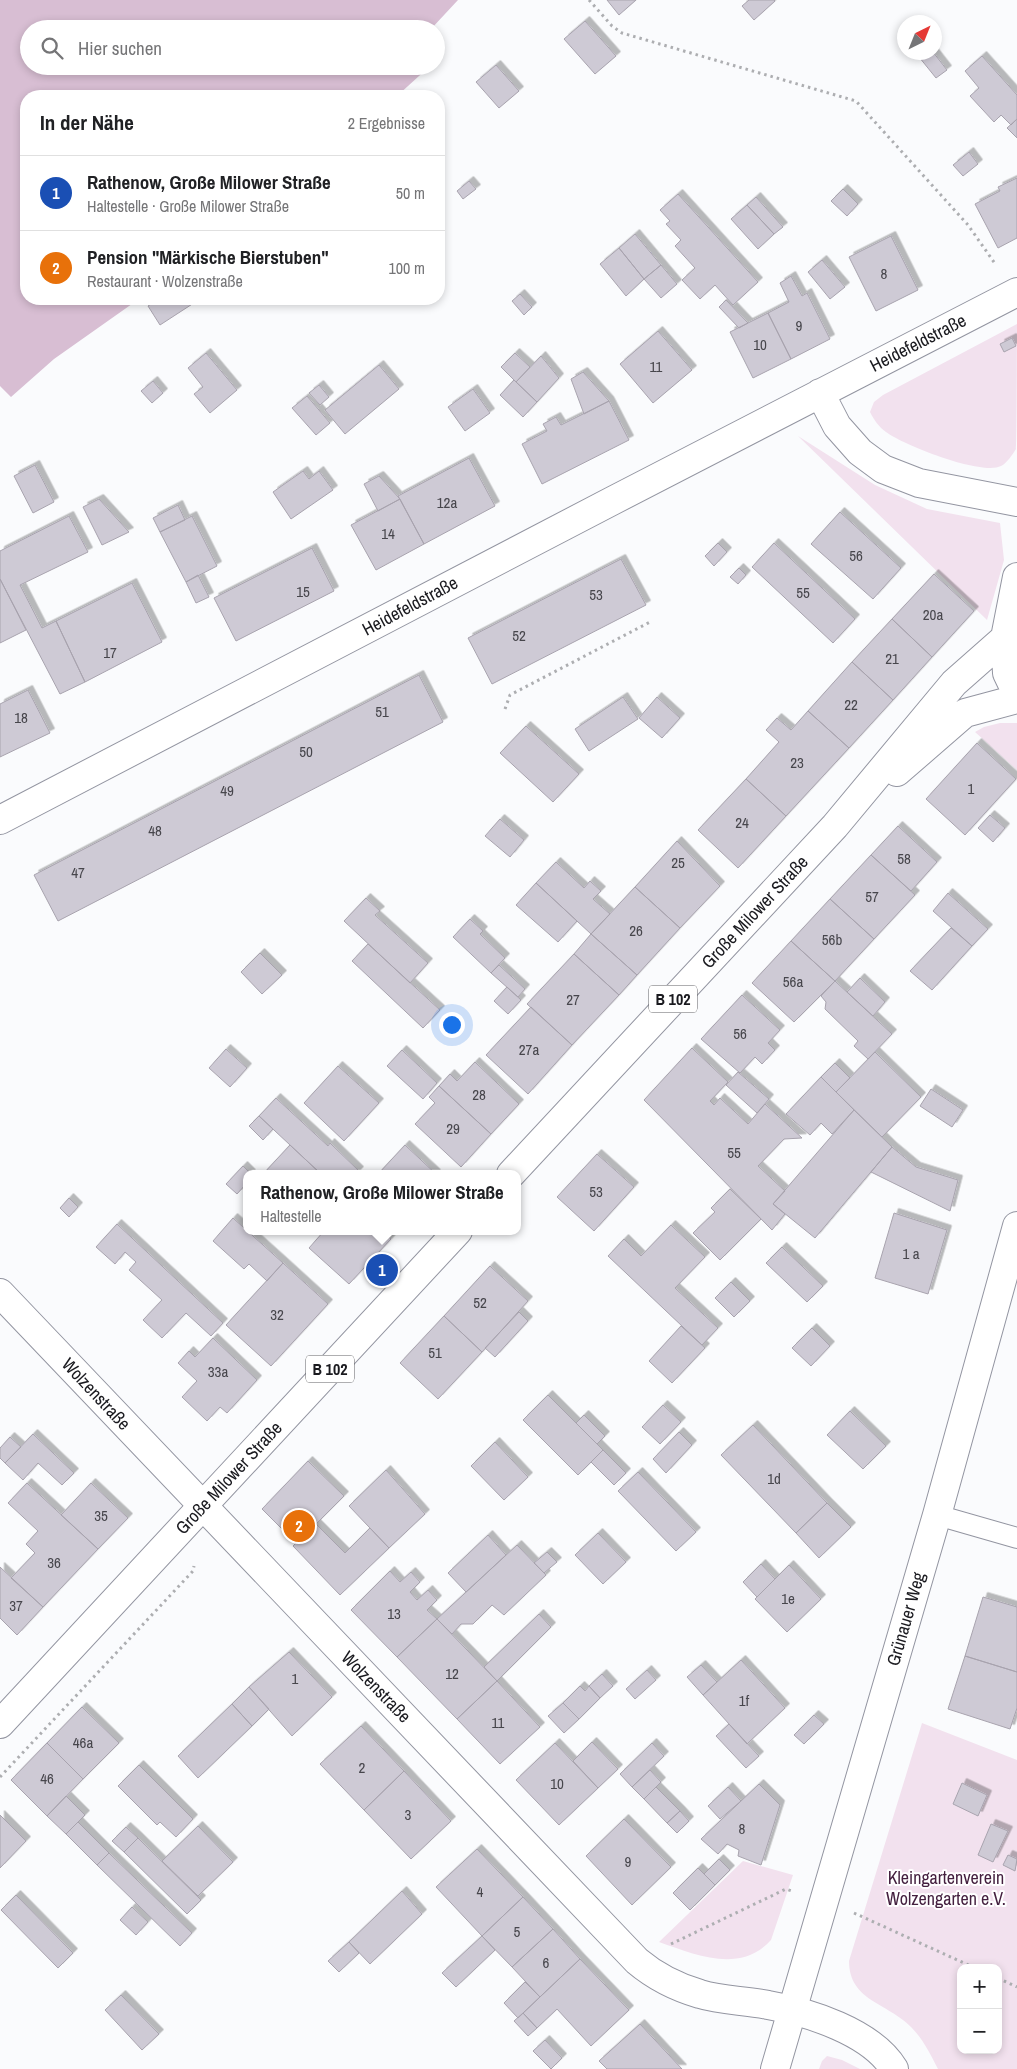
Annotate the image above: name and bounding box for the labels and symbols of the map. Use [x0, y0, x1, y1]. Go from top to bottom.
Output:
north arrow [897, 15, 942, 60]
house number: 8 [881, 263, 888, 284]
street label: Heidefeldstraße [865, 308, 970, 378]
house number: 9 [796, 315, 803, 336]
house number: 10 [753, 334, 767, 355]
house number: 11 [650, 356, 663, 377]
house number: 12a [437, 492, 457, 513]
house number: 14 [381, 523, 395, 544]
house number: 56 [849, 545, 863, 566]
street label: Heidefeldstraße [358, 570, 462, 641]
house number: 15 [296, 581, 310, 602]
house number: 55 [796, 582, 810, 603]
house number: 53 [589, 584, 603, 605]
house number: 20a [923, 604, 943, 625]
house number: 52 [512, 625, 526, 646]
house number: 17 [103, 642, 117, 663]
house number: 21 [885, 648, 899, 669]
house number: 22 [844, 694, 858, 715]
house number: 51 [375, 701, 389, 722]
house number: 18 [14, 707, 28, 728]
house number: 50 [299, 741, 313, 762]
house number: 23 [790, 752, 804, 773]
house number: 1 [968, 778, 975, 799]
house number: 49 [220, 780, 234, 801]
house number: 24 [735, 812, 749, 833]
house number: 48 [148, 820, 162, 841]
house number: 58 [897, 848, 911, 869]
street label: Große Milower Straße [696, 850, 814, 974]
house number: 25 [671, 852, 685, 873]
house number: 47 [71, 862, 85, 883]
house number: 57 [865, 886, 879, 907]
house number: 26 [629, 920, 643, 941]
house number: 56b [822, 929, 842, 950]
house number: 56a [783, 971, 803, 992]
road number: B 102 [649, 986, 697, 1012]
house number: 27 [566, 989, 580, 1010]
your location [439, 1012, 465, 1038]
house number: 56 [733, 1023, 747, 1044]
house number: 27a [519, 1039, 539, 1060]
house number: 28 [472, 1084, 486, 1105]
house number: 29 [446, 1118, 460, 1139]
house number: 55 [727, 1142, 741, 1163]
house number: 53 [589, 1181, 603, 1202]
house number: 1 a [902, 1243, 920, 1264]
pin: 1 [366, 1251, 398, 1289]
house number: 52 [473, 1292, 487, 1313]
house number: 32 [270, 1304, 284, 1325]
house number: 51 [428, 1342, 442, 1363]
street label: Wolzenstraße [56, 1352, 136, 1435]
road number: B 102 [306, 1356, 354, 1382]
house number: 33a [208, 1361, 228, 1382]
street label: Große Milower Straße [170, 1416, 288, 1540]
house number: 1d [767, 1468, 781, 1489]
house number: 35 [94, 1505, 108, 1526]
pin: 2 [283, 1507, 315, 1545]
house number: 36 [47, 1552, 61, 1573]
street label: Grünauer Weg [880, 1568, 931, 1669]
house number: 1e [781, 1588, 795, 1609]
house number: 37 [9, 1595, 23, 1616]
house number: 13 [387, 1603, 401, 1624]
street label: Wolzenstraße [336, 1645, 417, 1728]
house number: 12 [445, 1663, 459, 1684]
house number: 1 [292, 1668, 299, 1689]
house number: 1f [739, 1690, 750, 1711]
house number: 11 [492, 1712, 505, 1733]
house number: 46a [73, 1732, 93, 1753]
house number: 2 [359, 1757, 366, 1778]
house number: 46 [40, 1768, 54, 1789]
house number: 10 [550, 1773, 564, 1794]
house number: 3 [405, 1804, 412, 1825]
house number: 8 [739, 1818, 746, 1839]
house number: 9 [625, 1851, 632, 1872]
park label: Kleingartenverein Wolzengarten e.V. [886, 1865, 1006, 1911]
house number: 4 [477, 1881, 484, 1902]
house number: 5 [514, 1921, 521, 1942]
house number: 6 [543, 1952, 550, 1973]

